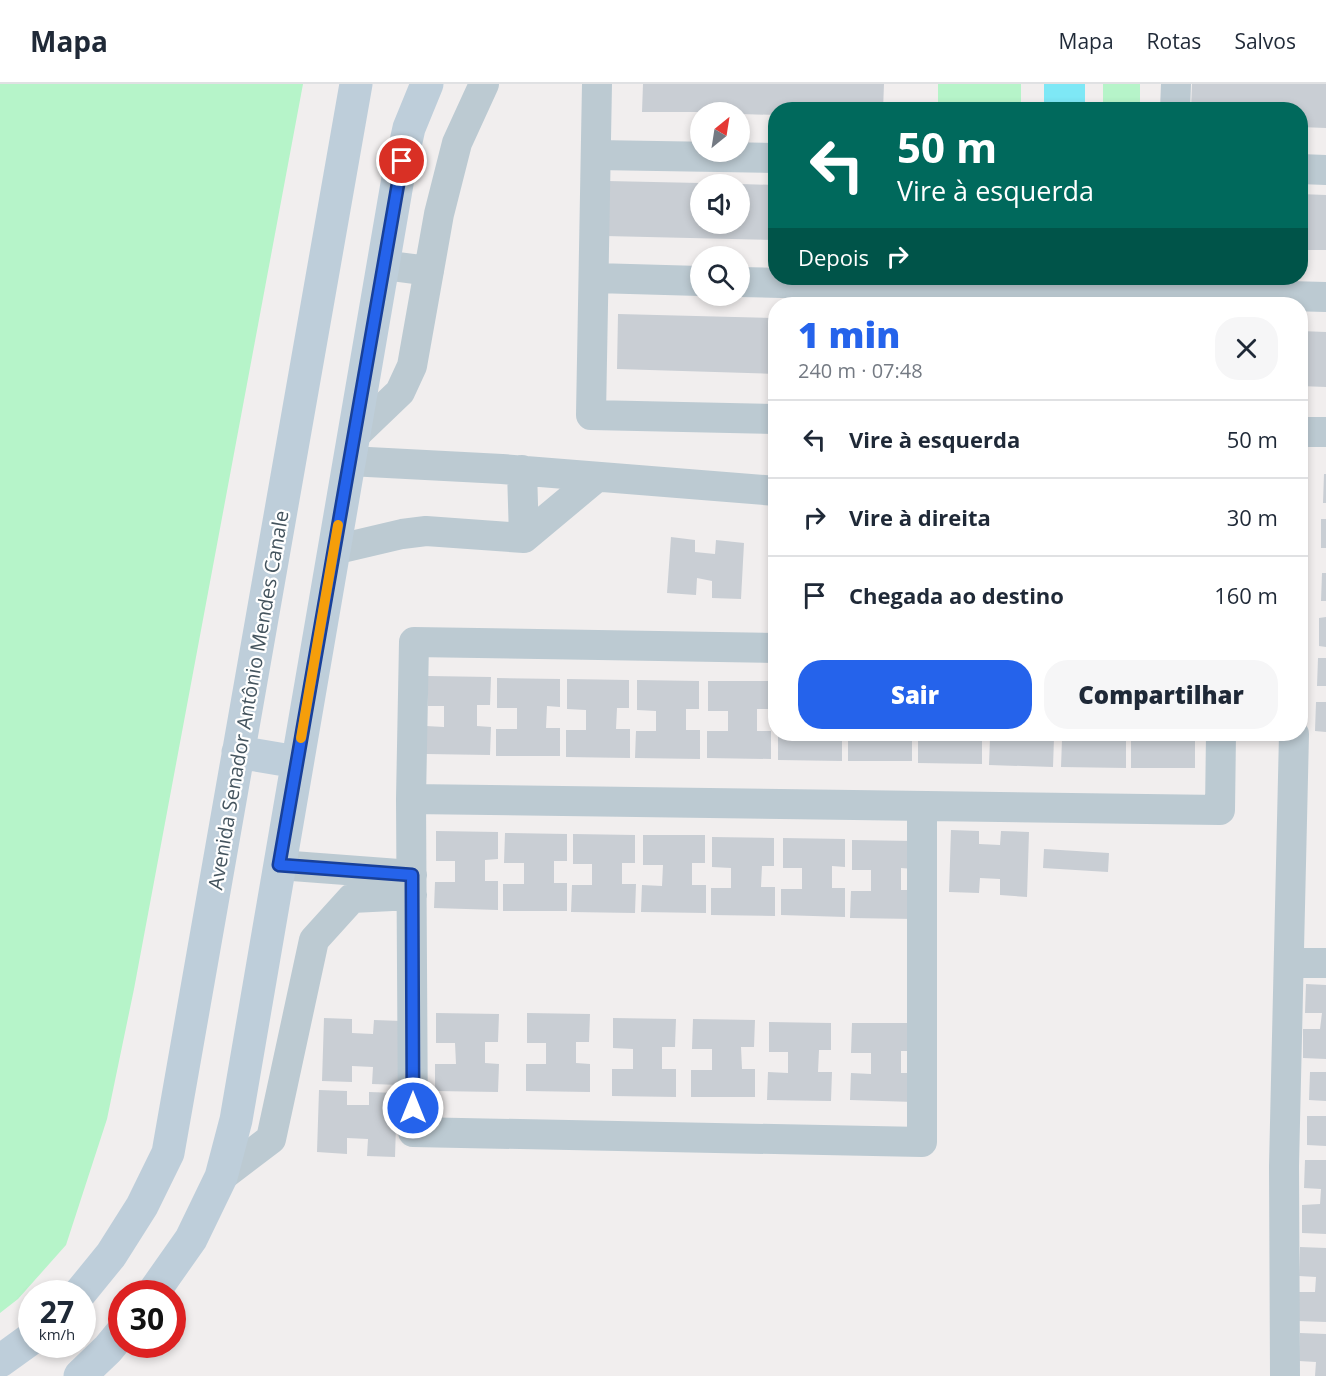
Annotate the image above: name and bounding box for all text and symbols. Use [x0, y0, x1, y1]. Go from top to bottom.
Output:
text: Mapa [30, 22, 108, 60]
text: Mapa [1059, 27, 1114, 55]
text: Rotas [1147, 27, 1201, 55]
text: Salvos [1234, 27, 1296, 55]
north arrow [690, 102, 750, 162]
map controls [690, 102, 750, 306]
text: 50 m [897, 118, 997, 175]
icon: left [798, 126, 876, 204]
pin [376, 135, 427, 186]
icon: arrive [385, 144, 418, 177]
text: Vire à esquerda [897, 172, 1094, 209]
button: sound [690, 174, 750, 234]
icon: right [881, 240, 914, 273]
text: Depois [798, 242, 869, 272]
button: search [690, 246, 750, 306]
text: 1 min [798, 310, 900, 359]
button: close [1215, 317, 1278, 380]
text: 240 m · 07:48 [798, 357, 923, 384]
icon: left [798, 423, 831, 456]
text: Vire à esquerda [849, 424, 1020, 454]
text: 50 m [1227, 424, 1278, 454]
icon: right [798, 501, 831, 534]
text: Vire à direita [849, 502, 991, 532]
text: 30 m [1227, 502, 1278, 532]
street label: Avenida Senador Antônio Mendes Canale [201, 508, 295, 892]
icon: arrive [798, 579, 831, 612]
text: Chegada ao destino [849, 580, 1064, 610]
text: 160 m [1214, 580, 1278, 610]
button: Sair [798, 660, 1032, 729]
button: Compartilhar [1044, 660, 1278, 729]
position arrow [381, 1076, 445, 1140]
speed limit sign: 30 [108, 1280, 186, 1358]
text: 27 [40, 1291, 74, 1332]
text: km/h [39, 1324, 75, 1344]

